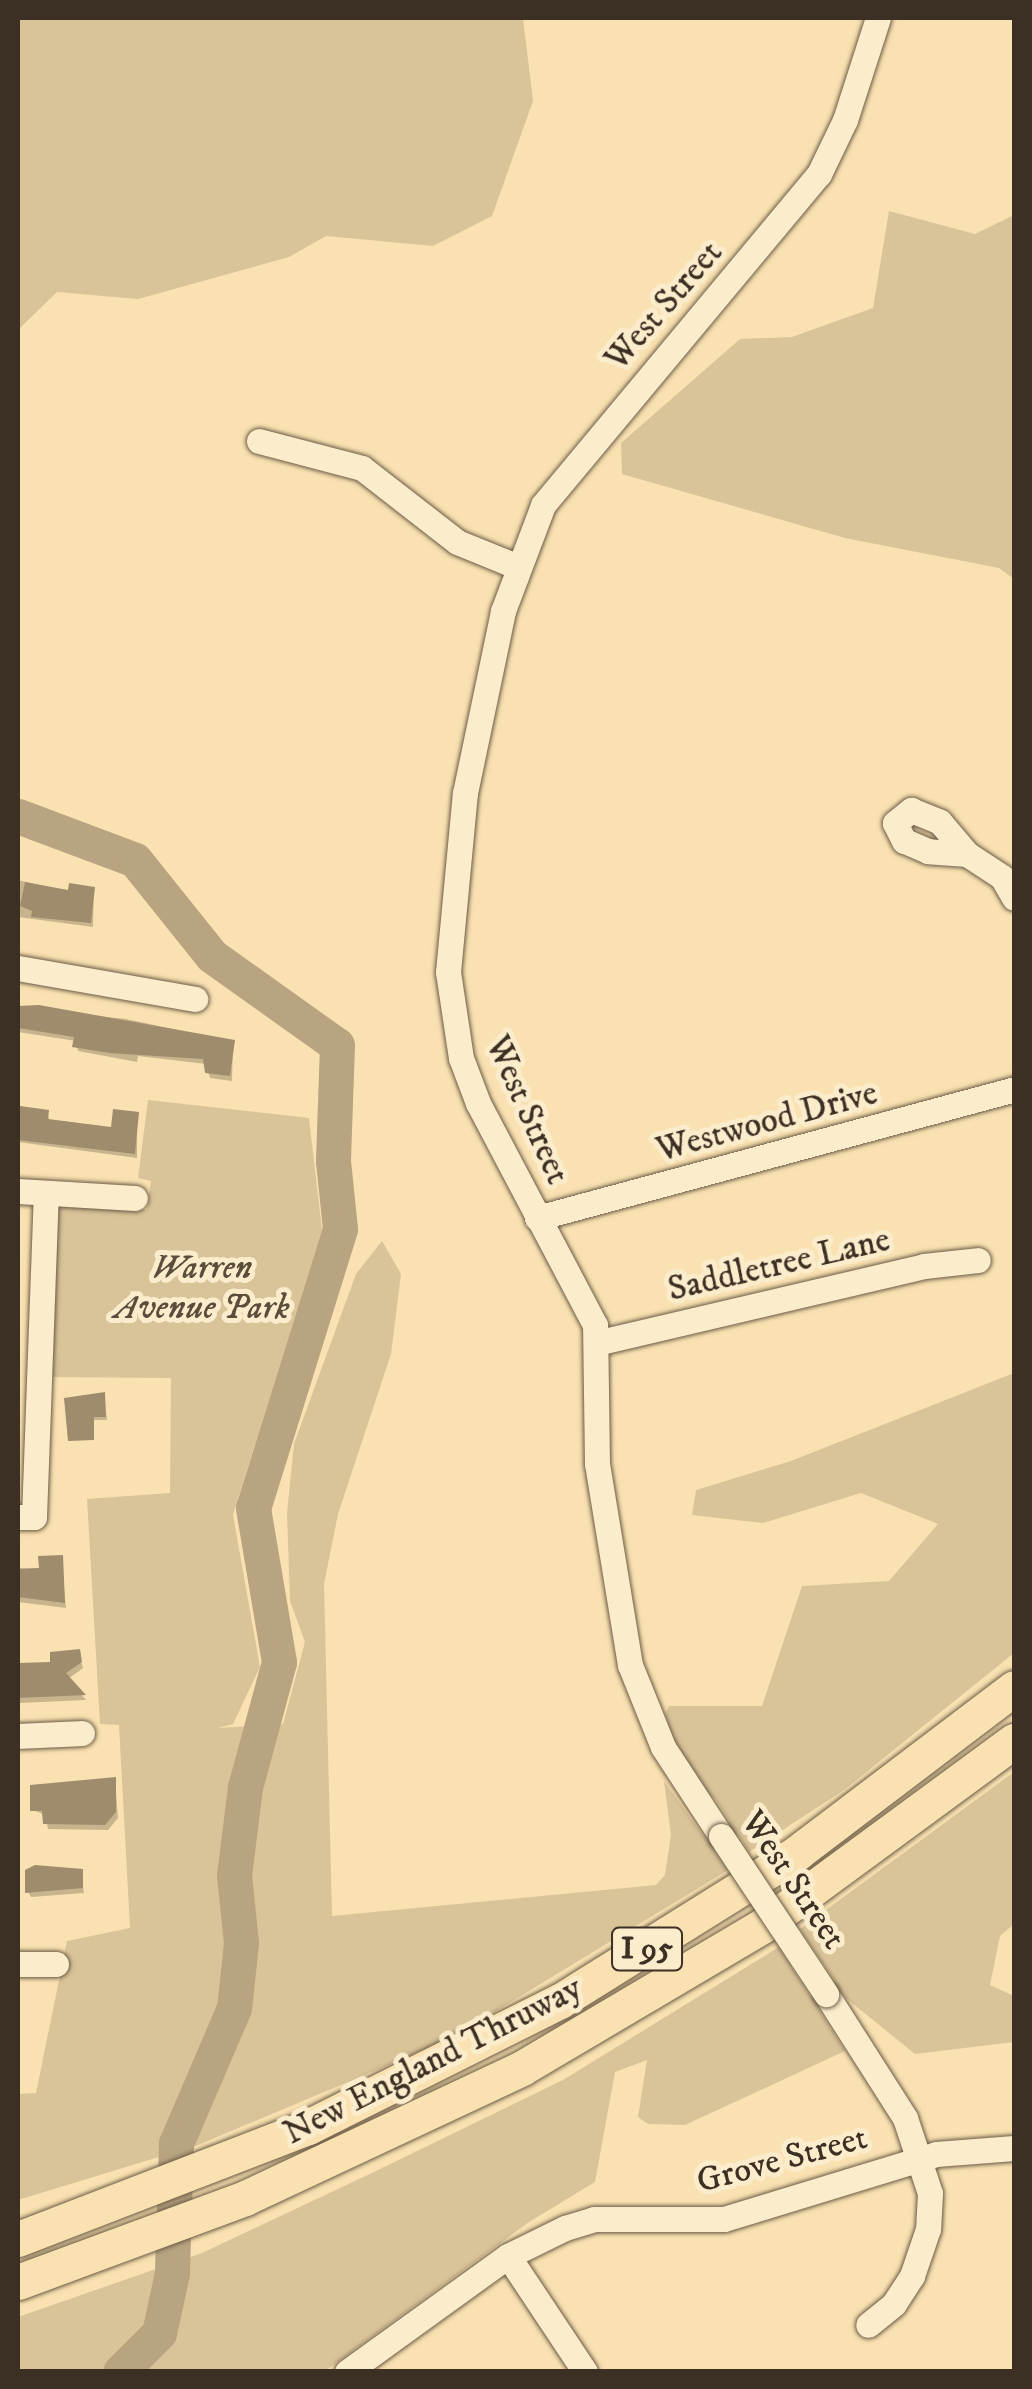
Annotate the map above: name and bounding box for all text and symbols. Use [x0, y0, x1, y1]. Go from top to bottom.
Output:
street label: West Street [596, 233, 732, 379]
street label: West Street [476, 1029, 578, 1191]
street label: Westwood Drive [652, 1072, 882, 1172]
street label: Saddletree Lane [664, 1219, 894, 1311]
park label: Warren Avenue Park [114, 1247, 290, 1329]
street label: West Street [731, 1803, 855, 1957]
road number: I 95 [610, 1922, 684, 1976]
street label: New England Thruway [277, 1968, 589, 2154]
street label: Grove Street [692, 2117, 872, 2203]

